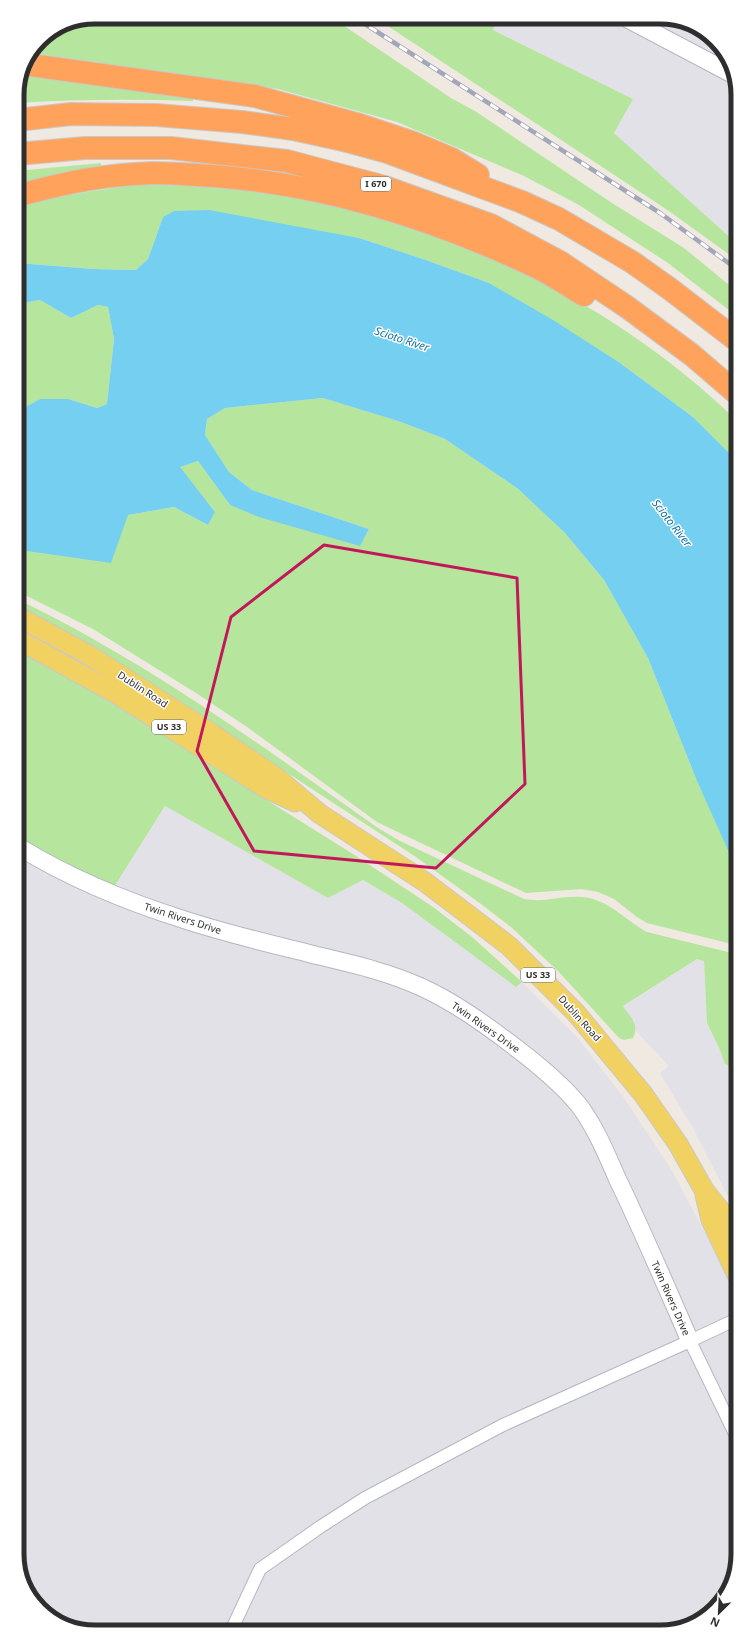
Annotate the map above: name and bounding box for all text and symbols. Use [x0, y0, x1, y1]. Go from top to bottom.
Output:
road number: I 670 [361, 177, 391, 191]
water label: Scioto River [373, 323, 432, 355]
water label: Scioto River [649, 496, 696, 550]
street label: Dublin Road [115, 667, 171, 711]
road number: US 33 [152, 720, 186, 734]
street label: Twin Rivers Drive [143, 899, 224, 937]
road number: US 33 [521, 968, 555, 982]
street label: Dublin Road [556, 992, 604, 1044]
street label: Twin Rivers Drive [449, 998, 523, 1056]
street label: Twin Rivers Drive [648, 1258, 694, 1338]
north arrow [699, 1593, 739, 1633]
text: N [708, 1614, 722, 1631]

